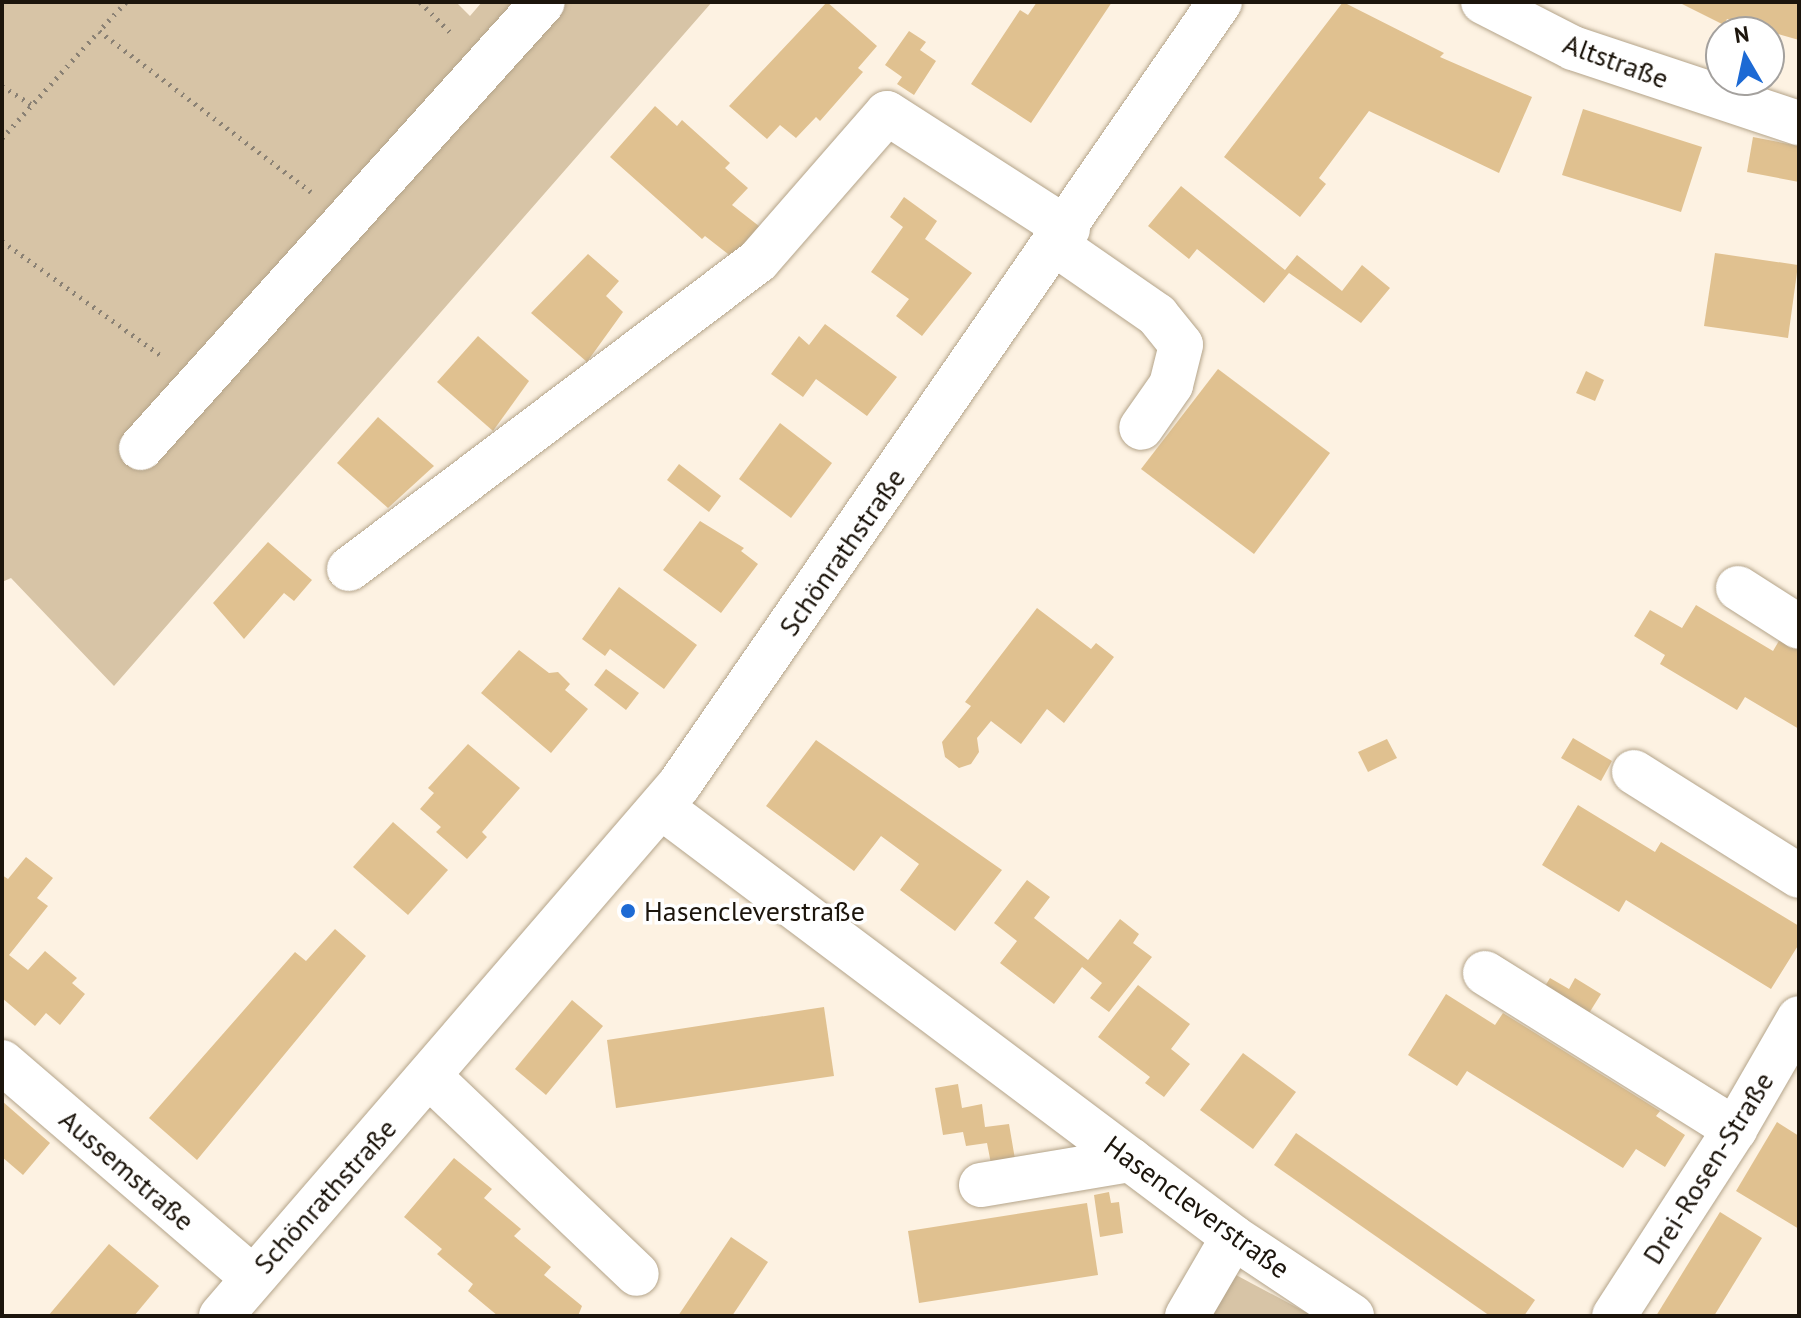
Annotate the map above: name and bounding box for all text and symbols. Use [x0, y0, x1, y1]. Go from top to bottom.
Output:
north arrow [1705, 16, 1785, 96]
text: N [1732, 19, 1751, 49]
street label: Altstraße [1559, 26, 1673, 96]
street label: Schönrathstraße [772, 462, 912, 642]
place label: Hasencleverstraße [644, 894, 865, 928]
marker: Hasencleverstraße [619, 902, 637, 920]
street label: Drei-Rosen-Straße [1635, 1066, 1781, 1270]
street label: Aussemstraße [53, 1102, 201, 1238]
street label: Schönrathstraße [247, 1112, 403, 1280]
street label: Hasencleverstraße [1098, 1128, 1296, 1286]

